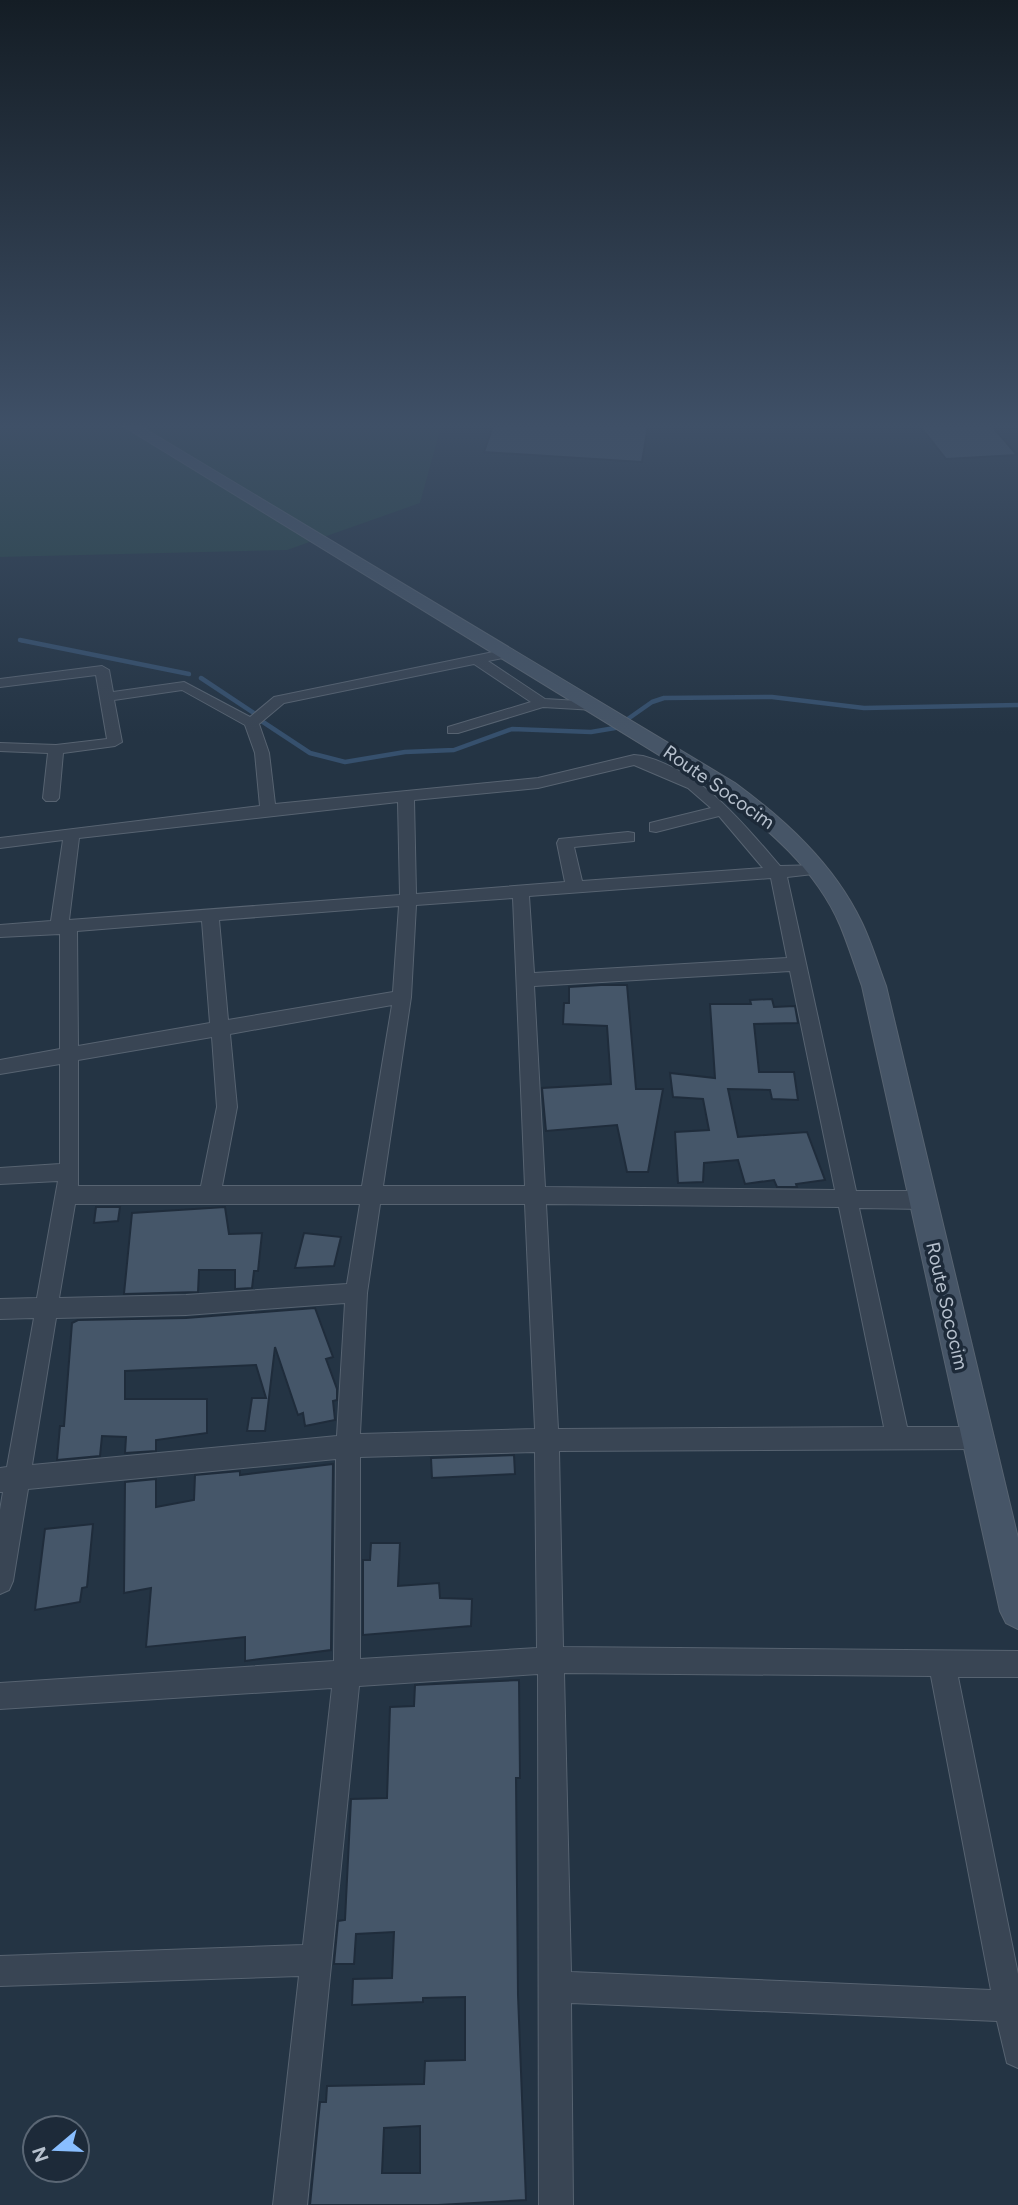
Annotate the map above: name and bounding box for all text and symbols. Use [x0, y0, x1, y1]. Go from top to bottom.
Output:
street label: Route Sococim [659, 740, 779, 834]
street label: Route Sococim [921, 1240, 973, 1372]
north arrow [21, 2114, 91, 2184]
text: N [27, 2144, 54, 2165]

